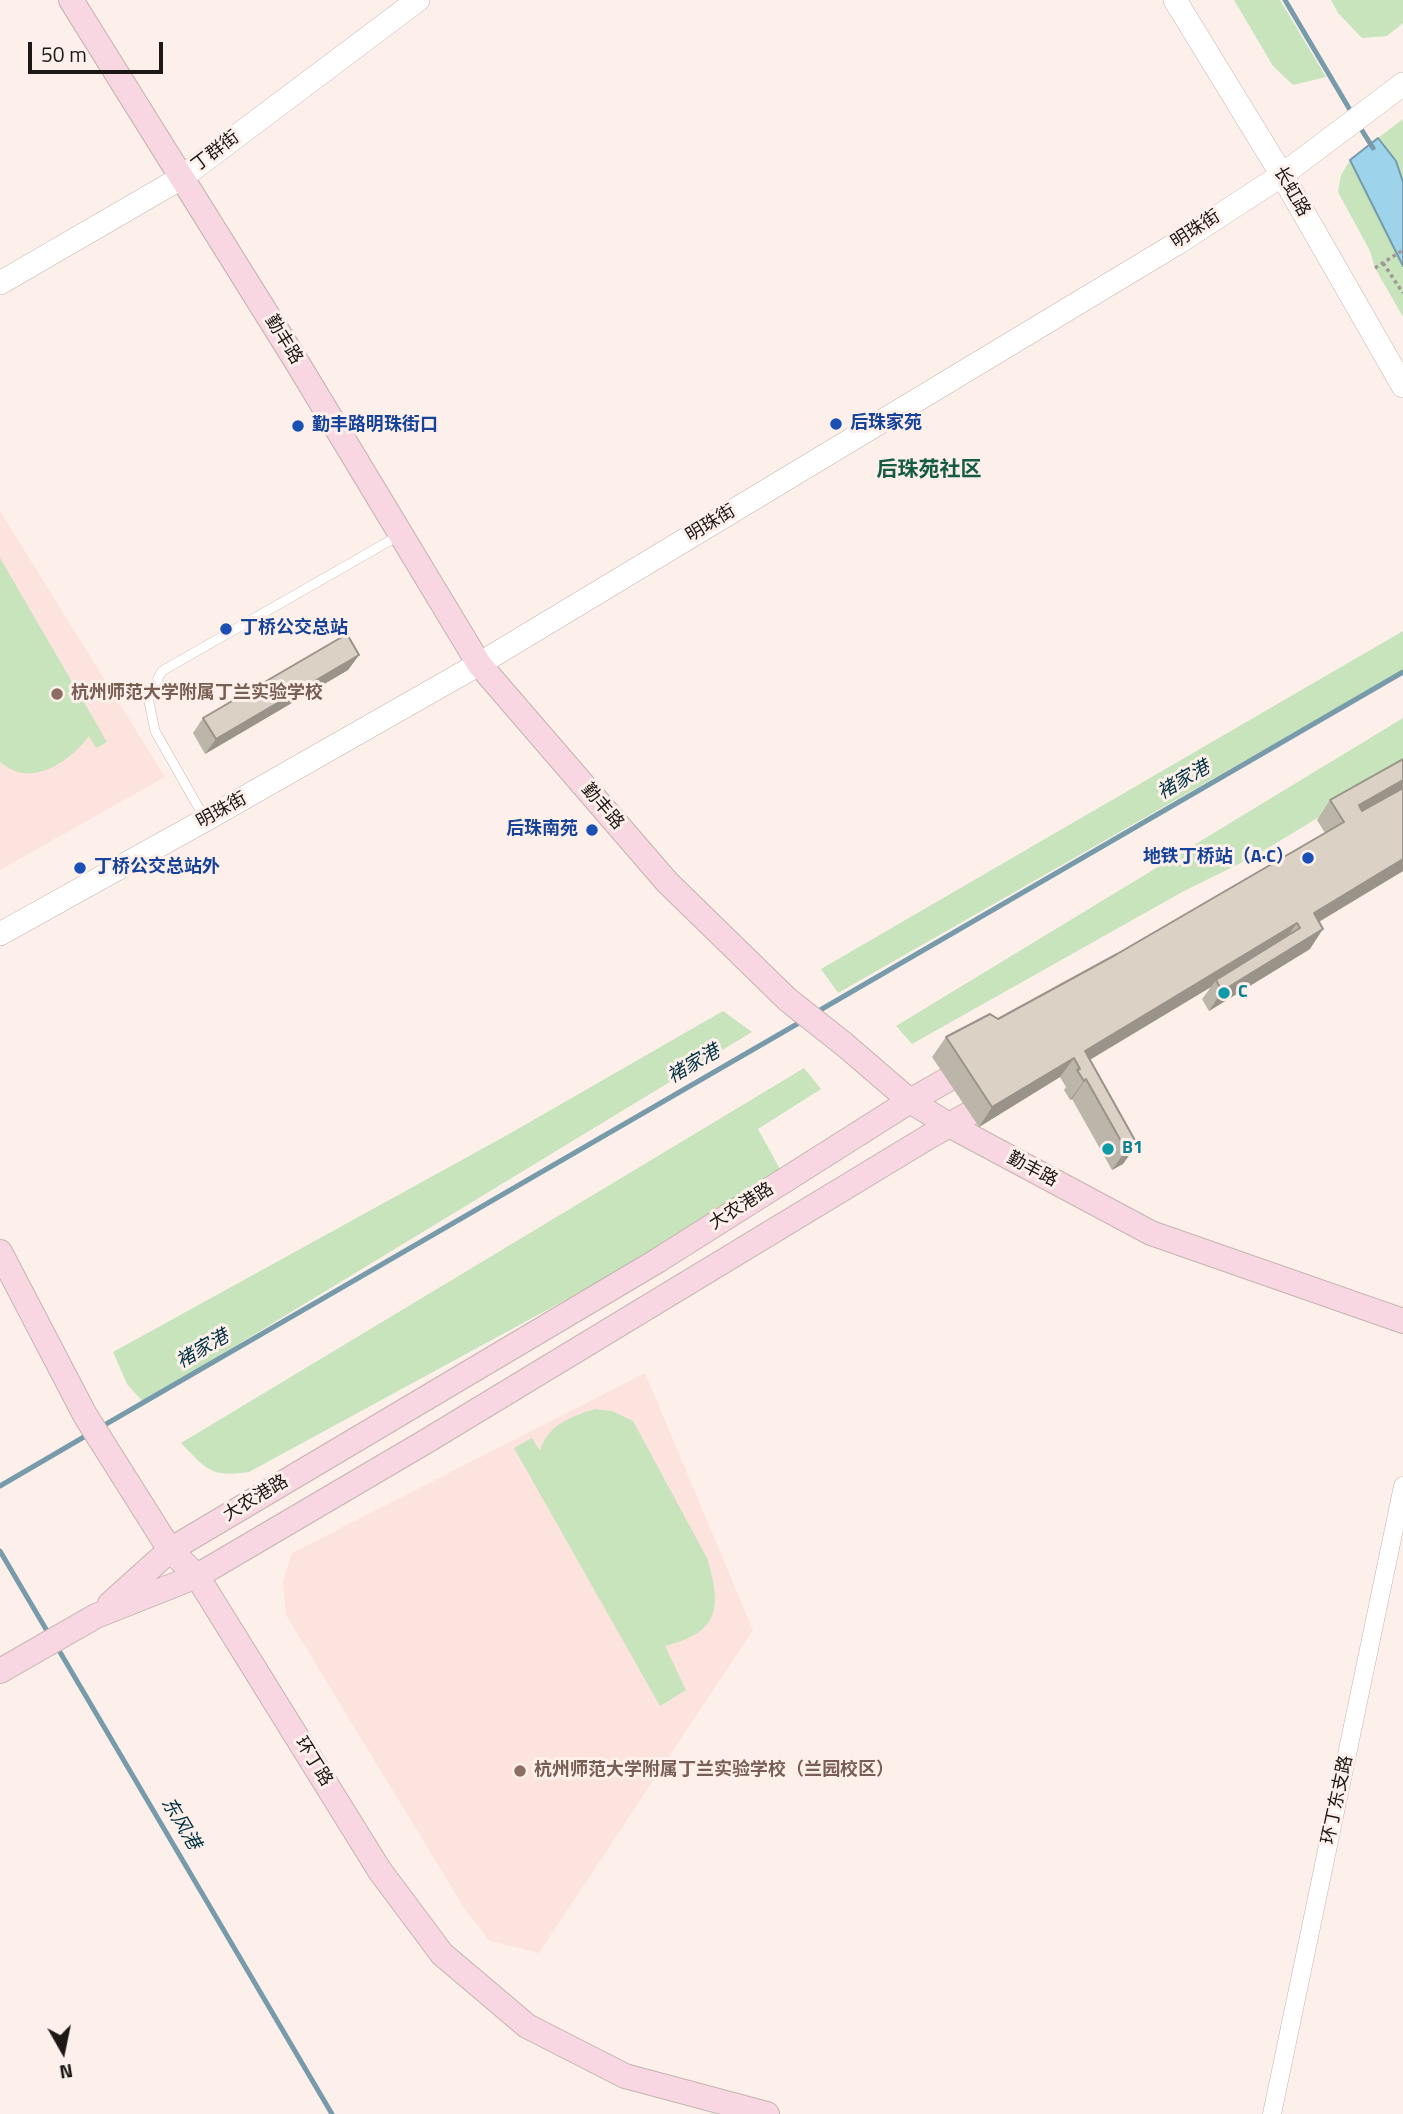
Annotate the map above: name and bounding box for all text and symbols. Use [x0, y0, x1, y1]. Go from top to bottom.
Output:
scale bar [32, 28, 166, 72]
text: 50 m [41, 38, 87, 70]
street label: 丁群街 [188, 127, 244, 177]
street label: 长虹路 [1268, 163, 1314, 221]
street label: 明珠街 [1167, 206, 1225, 254]
street label: 勤丰路 [260, 311, 306, 369]
place label: 后珠家苑 [850, 413, 922, 435]
place label: 勤丰路明珠街口 [312, 415, 438, 437]
marker: 后珠家苑 [828, 416, 844, 432]
marker: 勤丰路明珠街口 [290, 418, 306, 434]
district label: 后珠苑社区 [877, 458, 981, 484]
street label: 明珠街 [682, 501, 740, 547]
place label: 丁桥公交总站 [240, 618, 348, 640]
marker: 丁桥公交总站 [218, 621, 234, 637]
place label: 杭州师范大学附属丁兰实验学校 [71, 683, 323, 705]
marker: 杭州师范大学附属丁兰实验学校 [49, 686, 65, 702]
water label: 褚家港 [1154, 757, 1214, 805]
street label: 勤丰路 [576, 780, 628, 834]
street label: 明珠街 [193, 788, 251, 834]
place label: 后珠南苑 [506, 819, 578, 841]
marker: 后珠南苑 [584, 822, 600, 838]
place label: 地铁丁桥站（A·C） [1143, 847, 1294, 869]
marker: 地铁丁桥站（A·C） [1300, 850, 1316, 866]
place label: 丁桥公交总站外 [94, 857, 220, 879]
marker: 丁桥公交总站外 [72, 860, 88, 876]
place label: C [1238, 982, 1248, 1004]
marker: C [1216, 985, 1232, 1001]
water label: 褚家港 [664, 1041, 724, 1089]
place label: B1 [1122, 1138, 1143, 1160]
marker: B1 [1100, 1141, 1116, 1157]
street label: 勤丰路 [1003, 1148, 1061, 1192]
street label: 大农港路 [706, 1179, 778, 1235]
water label: 褚家港 [173, 1326, 233, 1374]
street label: 大农港路 [220, 1471, 292, 1527]
street label: 环丁路 [290, 1733, 336, 1791]
street label: 环丁东支路 [1318, 1754, 1358, 1846]
place label: 杭州师范大学附属丁兰实验学校（兰园校区） [534, 1760, 894, 1782]
marker: 杭州师范大学附属丁兰实验学校（兰园校区） [512, 1763, 528, 1779]
water label: 东风港 [156, 1794, 204, 1854]
north arrow [28, 2016, 98, 2086]
text: N [58, 2057, 75, 2088]

